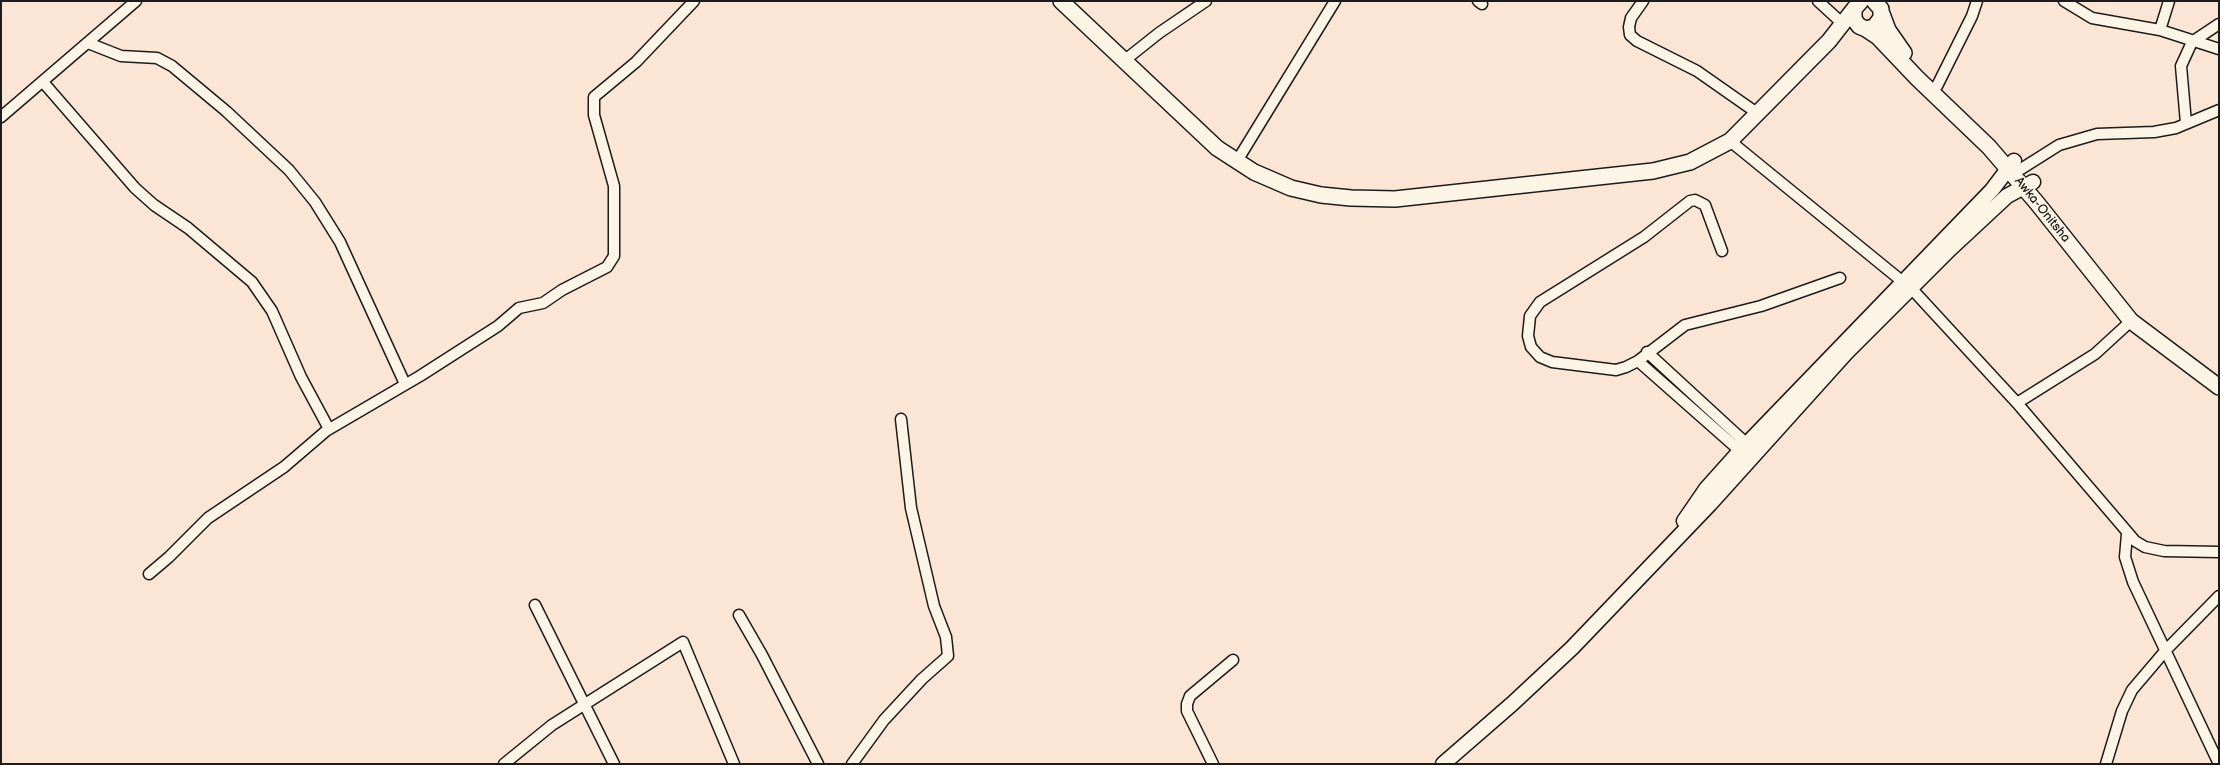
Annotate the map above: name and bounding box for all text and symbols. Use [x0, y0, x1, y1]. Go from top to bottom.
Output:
street label: Awka-Onitsha [2011, 174, 2073, 246]

